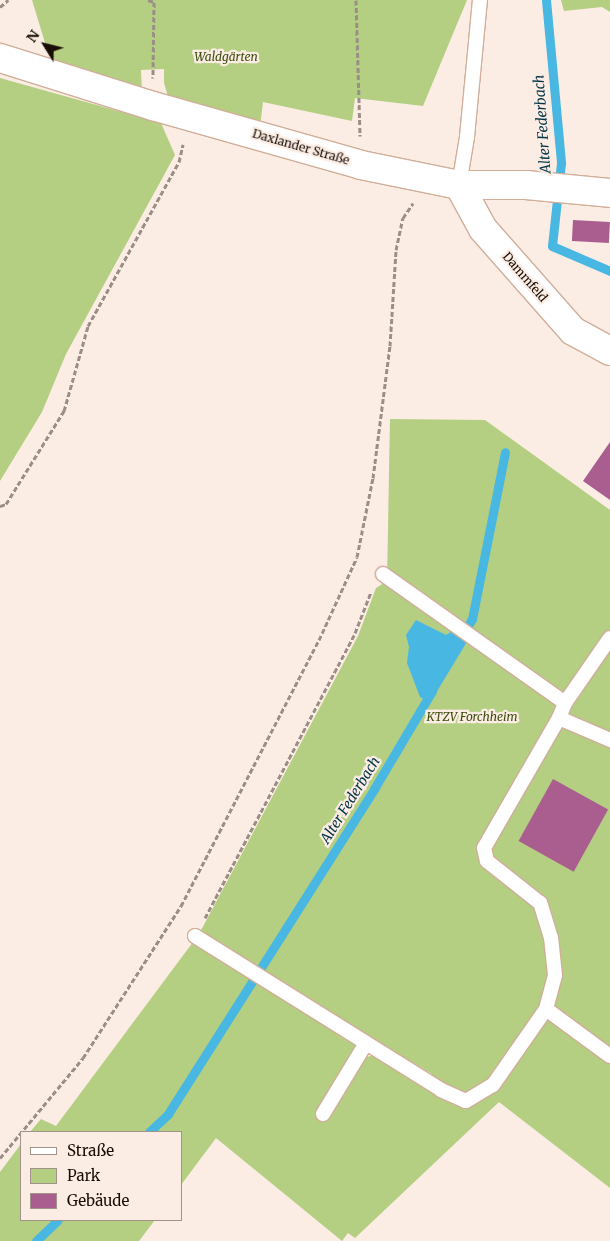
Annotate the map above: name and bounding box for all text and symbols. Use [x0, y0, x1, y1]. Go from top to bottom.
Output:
north arrow [20, 20, 70, 70]
text: N [22, 26, 43, 46]
park label: Waldgärten [194, 50, 258, 64]
water label: Alter Federbach [530, 74, 554, 174]
street label: Daxlander Straße [251, 126, 351, 168]
street label: Dammfeld [500, 249, 550, 305]
park label: KTZV Forchheim [427, 710, 517, 724]
water label: Alter Federbach [317, 754, 383, 846]
legend [20, 1131, 182, 1221]
text: Straße [67, 1141, 114, 1160]
text: Park [67, 1166, 100, 1185]
text: Gebäude [67, 1191, 129, 1210]

